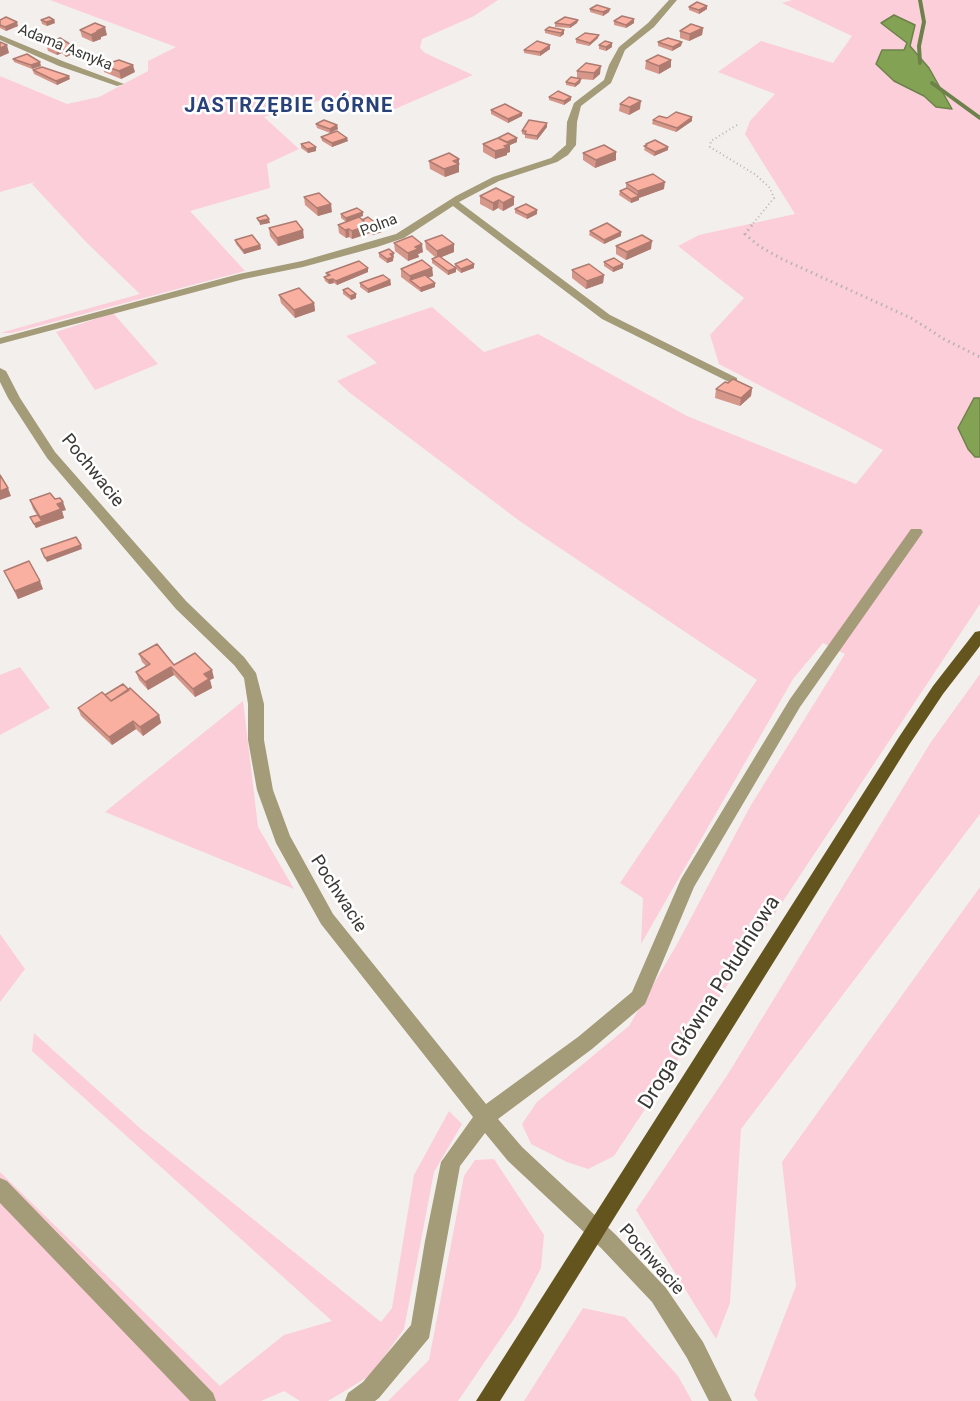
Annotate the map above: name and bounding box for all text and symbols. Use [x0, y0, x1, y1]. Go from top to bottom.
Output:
street label: Adama Asnyka [15, 21, 115, 75]
district label: JASTRZĘBIE GÓRNE [184, 95, 394, 119]
street label: Polna [358, 211, 400, 241]
street label: Pochwacie [56, 430, 128, 512]
street label: Pochwacie [305, 851, 371, 937]
street label: Droga Główna Południowa [634, 892, 786, 1114]
street label: Pochwacie [614, 1220, 688, 1300]

